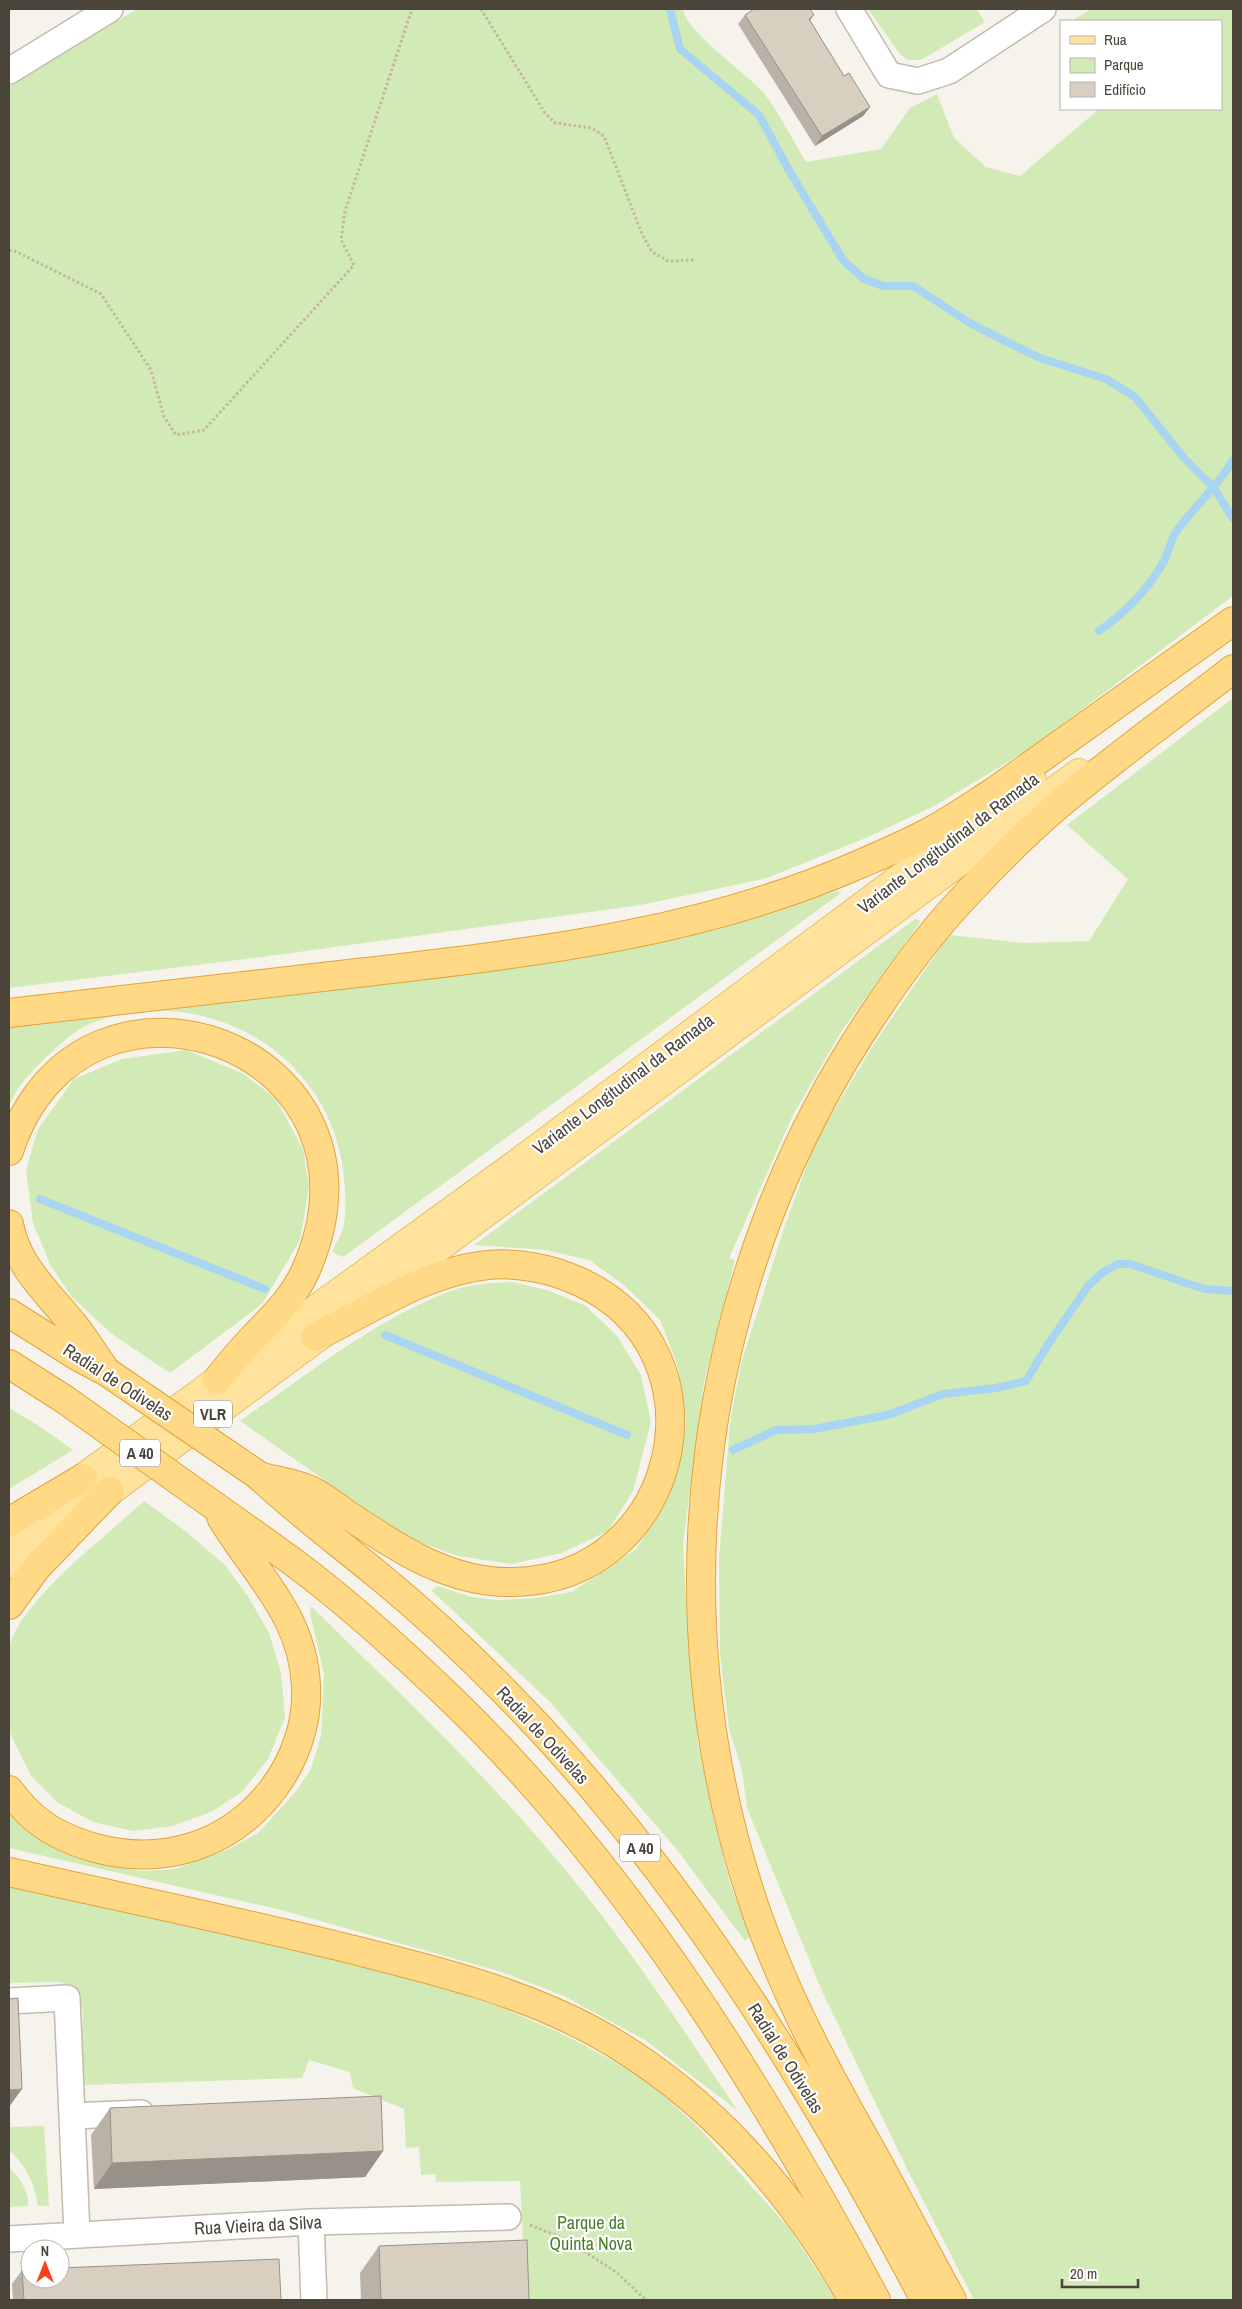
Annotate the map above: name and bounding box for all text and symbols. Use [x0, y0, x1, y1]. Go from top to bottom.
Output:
legend [1060, 20, 1222, 110]
text: Rua [1104, 29, 1127, 50]
text: Parque [1104, 54, 1144, 75]
text: Edifício [1104, 79, 1146, 100]
street label: Variante Longitudinal da Ramada [852, 767, 1044, 919]
street label: Variante Longitudinal da Ramada [527, 1008, 719, 1160]
street label: Radial de Odivelas [59, 1337, 177, 1427]
road number: VLR [194, 1400, 232, 1428]
road number: A 40 [120, 1440, 160, 1466]
street label: Radial de Odivelas [491, 1681, 595, 1789]
road number: A 40 [620, 1835, 660, 1862]
street label: Radial de Odivelas [742, 1998, 830, 2118]
street label: Rua Vieira da Silva [194, 2209, 322, 2241]
park label: Parque da Quinta Nova [550, 2210, 632, 2256]
north arrow [20, 2239, 70, 2289]
text: N [41, 2242, 49, 2260]
scale bar [1062, 2256, 1138, 2288]
text: 20 m [1070, 2263, 1097, 2284]

